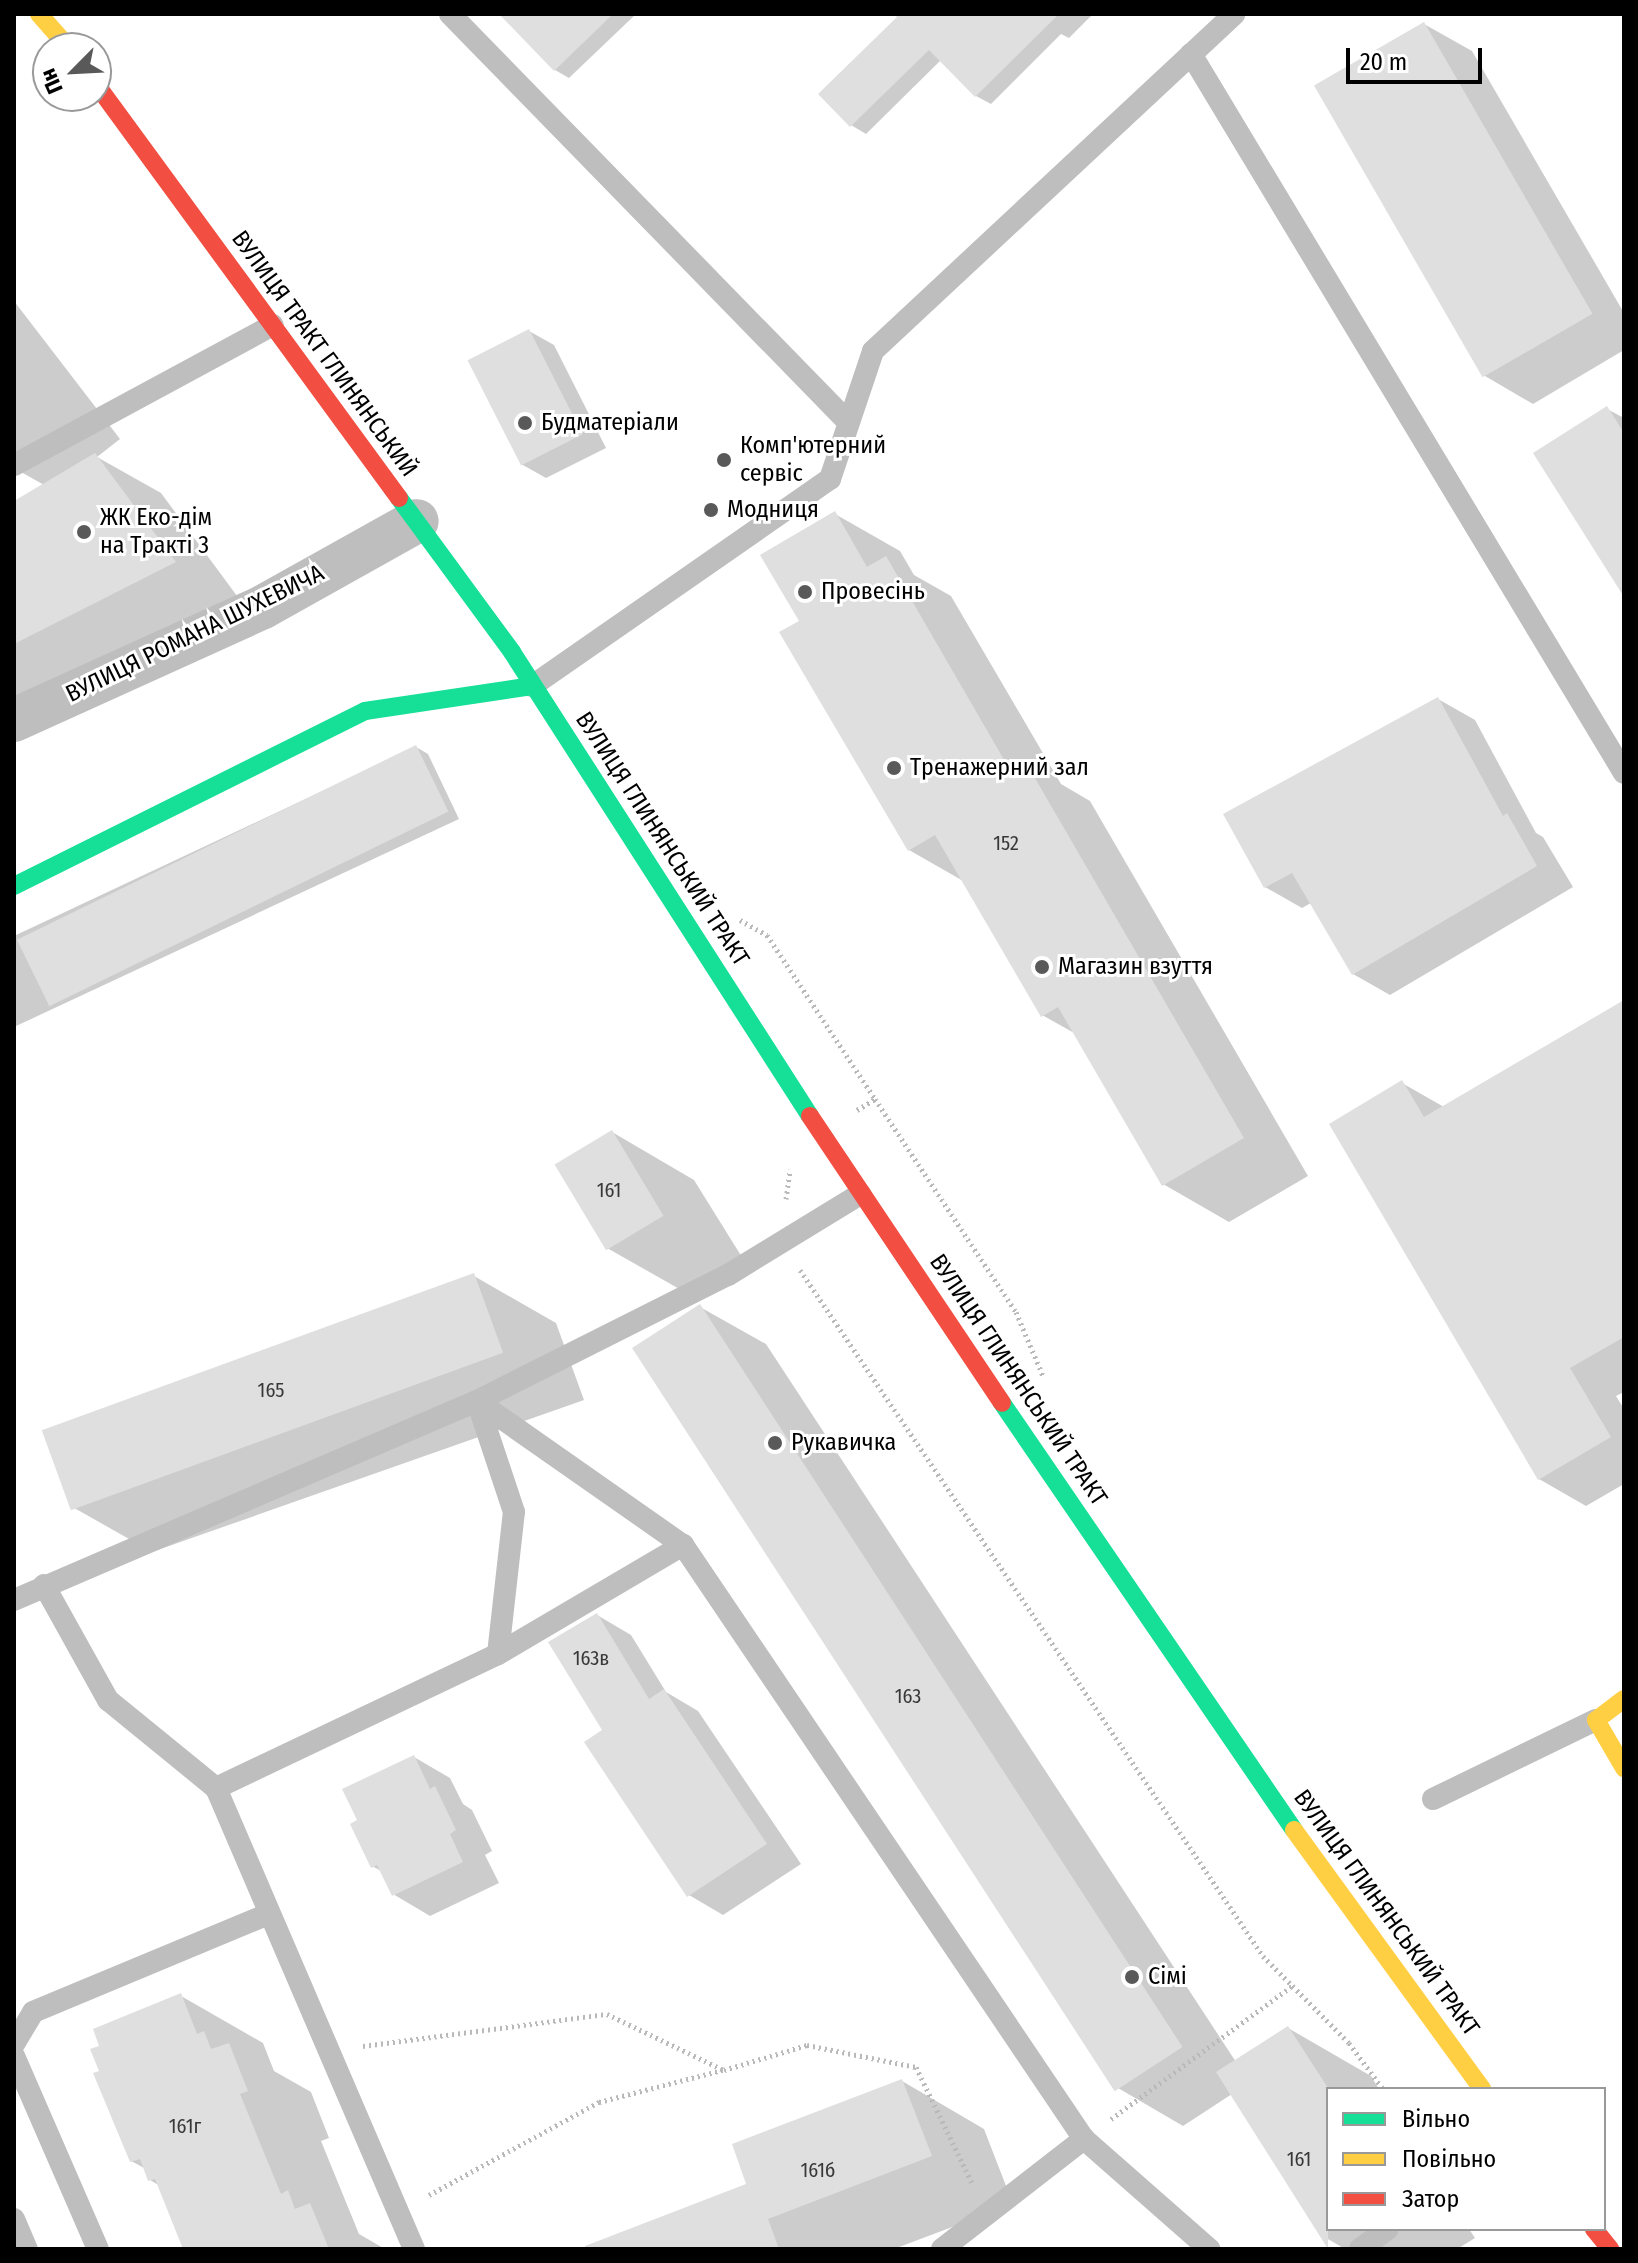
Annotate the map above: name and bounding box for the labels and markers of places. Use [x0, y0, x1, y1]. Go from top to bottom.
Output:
place label: Будматеріали [541, 409, 679, 437]
marker: Будматеріали [516, 414, 534, 432]
place label: Комп'ютерний сервіс [740, 432, 886, 488]
marker: Комп'ютерний сервіс [715, 451, 733, 469]
place label: Модниця [727, 496, 819, 524]
marker: Модниця [702, 501, 720, 519]
place label: ЖК Еко-дім на Тракті 3 [100, 504, 212, 560]
marker: ЖК Еко-дім на Тракті 3 [75, 523, 93, 541]
place label: Провесінь [821, 578, 925, 606]
marker: Провесінь [796, 583, 814, 601]
place label: Тренажерний зал [910, 754, 1089, 782]
marker: Тренажерний зал [885, 759, 903, 777]
place label: Магазин взуття [1058, 953, 1213, 981]
marker: Магазин взуття [1033, 958, 1051, 976]
place label: Рукавичка [791, 1429, 896, 1457]
marker: Рукавичка [766, 1434, 784, 1452]
place label: Сімі [1148, 1963, 1187, 1991]
marker: Сімі [1123, 1968, 1141, 1986]

